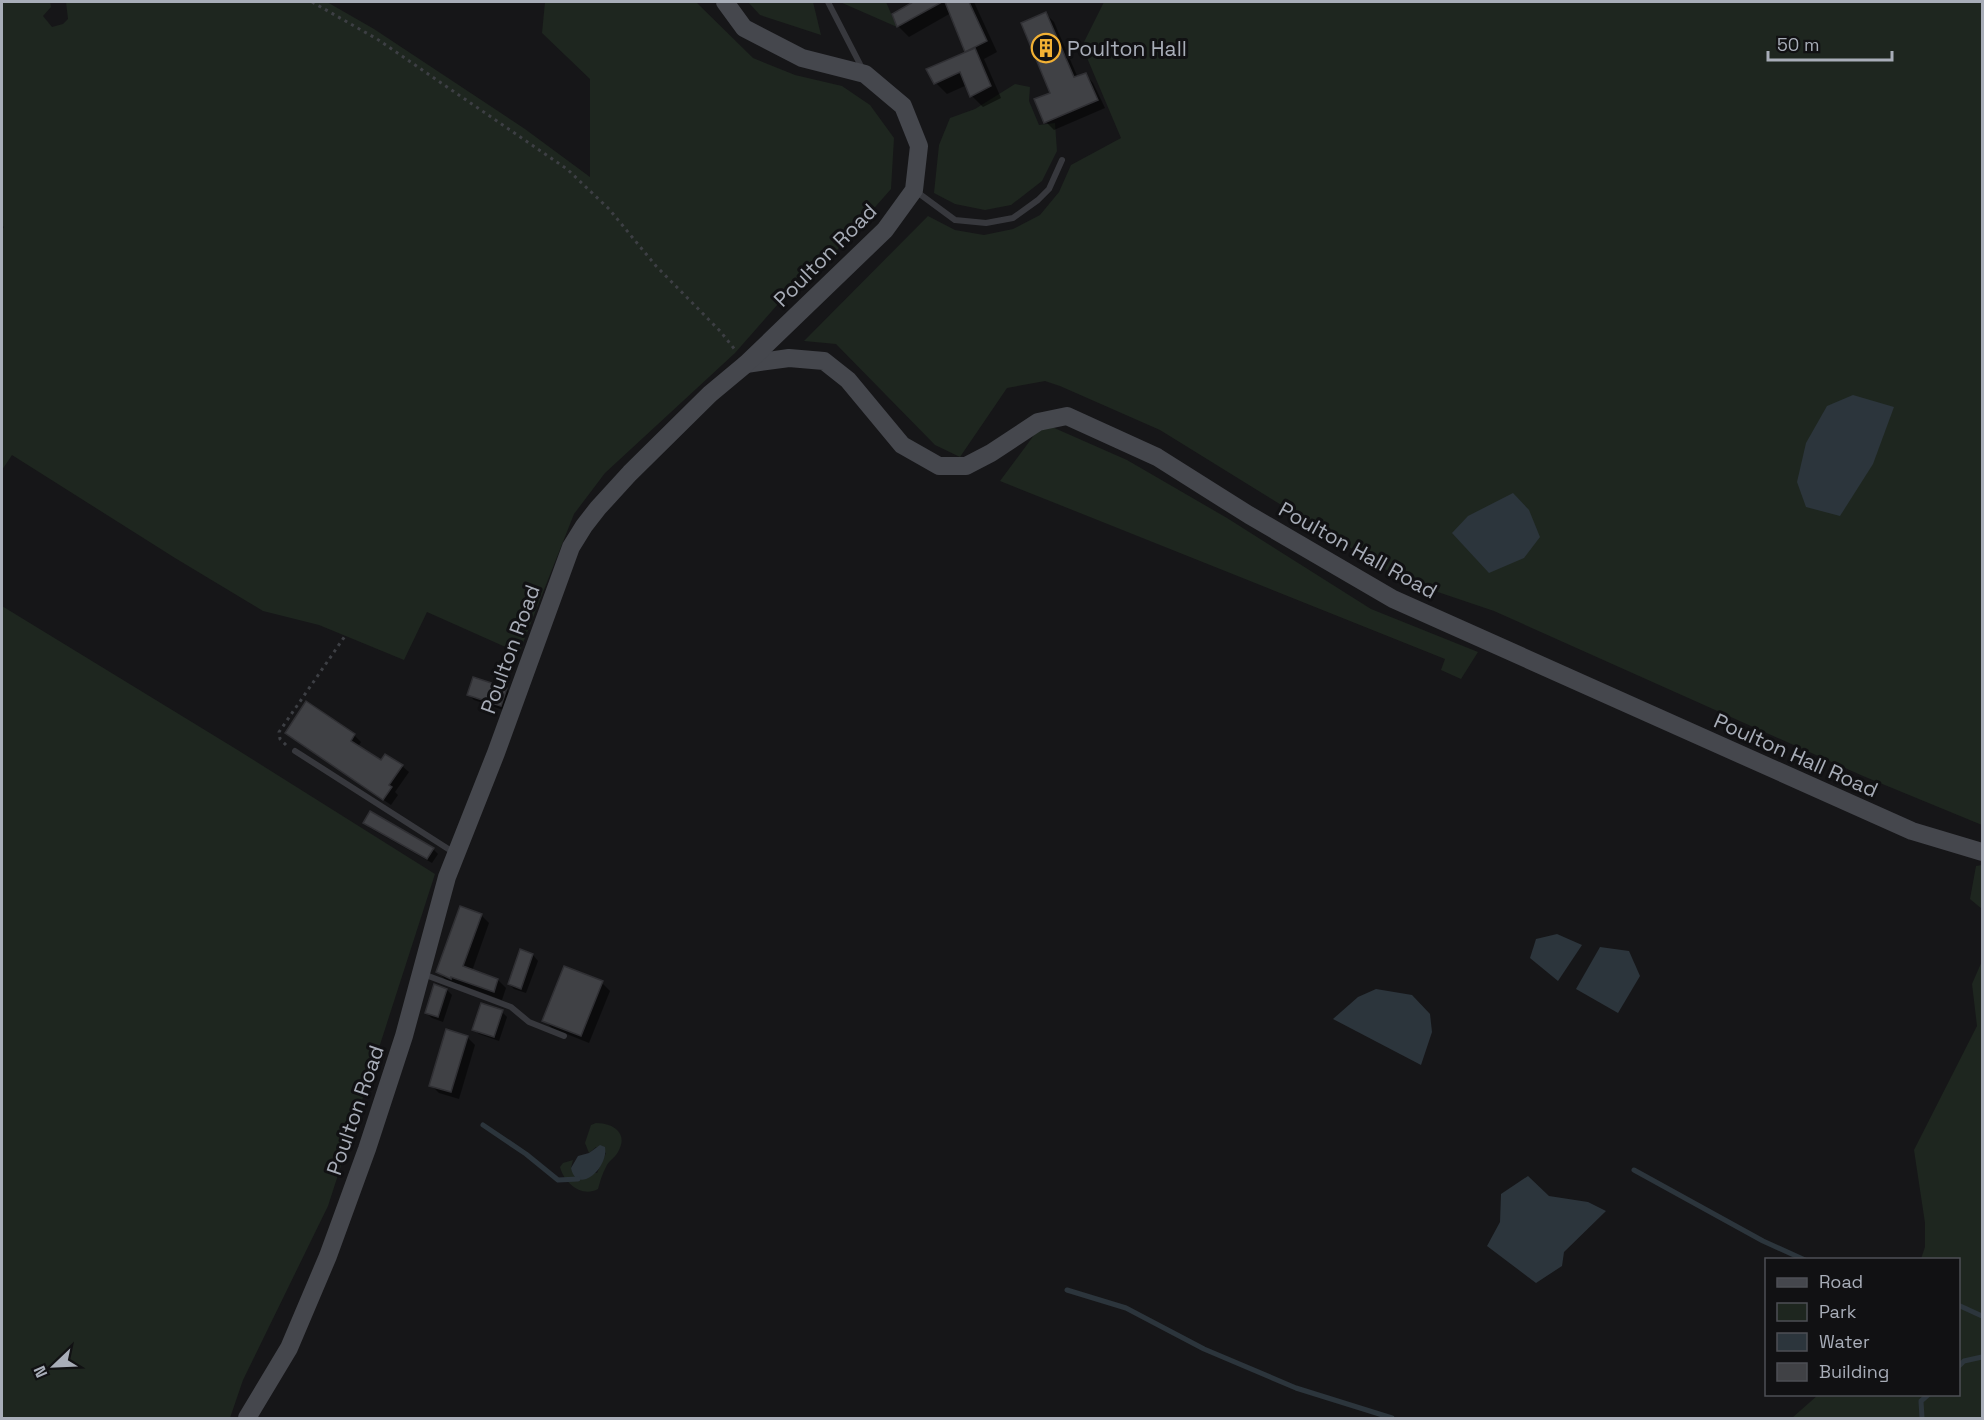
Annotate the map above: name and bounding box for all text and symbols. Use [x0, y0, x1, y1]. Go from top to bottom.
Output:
scale bar [1768, 24, 1892, 62]
building icon: Poulton Hall [1030, 32, 1062, 64]
text: 50 m [1777, 33, 1819, 56]
place label: Poulton Hall [1067, 35, 1187, 62]
street label: Poulton Road [768, 198, 882, 312]
street label: Poulton Hall Road [1274, 495, 1442, 605]
street label: Poulton Road [474, 581, 546, 717]
street label: Poulton Hall Road [1710, 707, 1882, 803]
street label: Poulton Road [320, 1042, 390, 1178]
legend [1765, 1258, 1960, 1396]
text: Road [1819, 1270, 1863, 1293]
text: Park [1819, 1300, 1857, 1323]
text: Water [1819, 1330, 1870, 1353]
north arrow [24, 1336, 84, 1396]
text: Building [1819, 1360, 1889, 1383]
text: N [29, 1363, 52, 1381]

